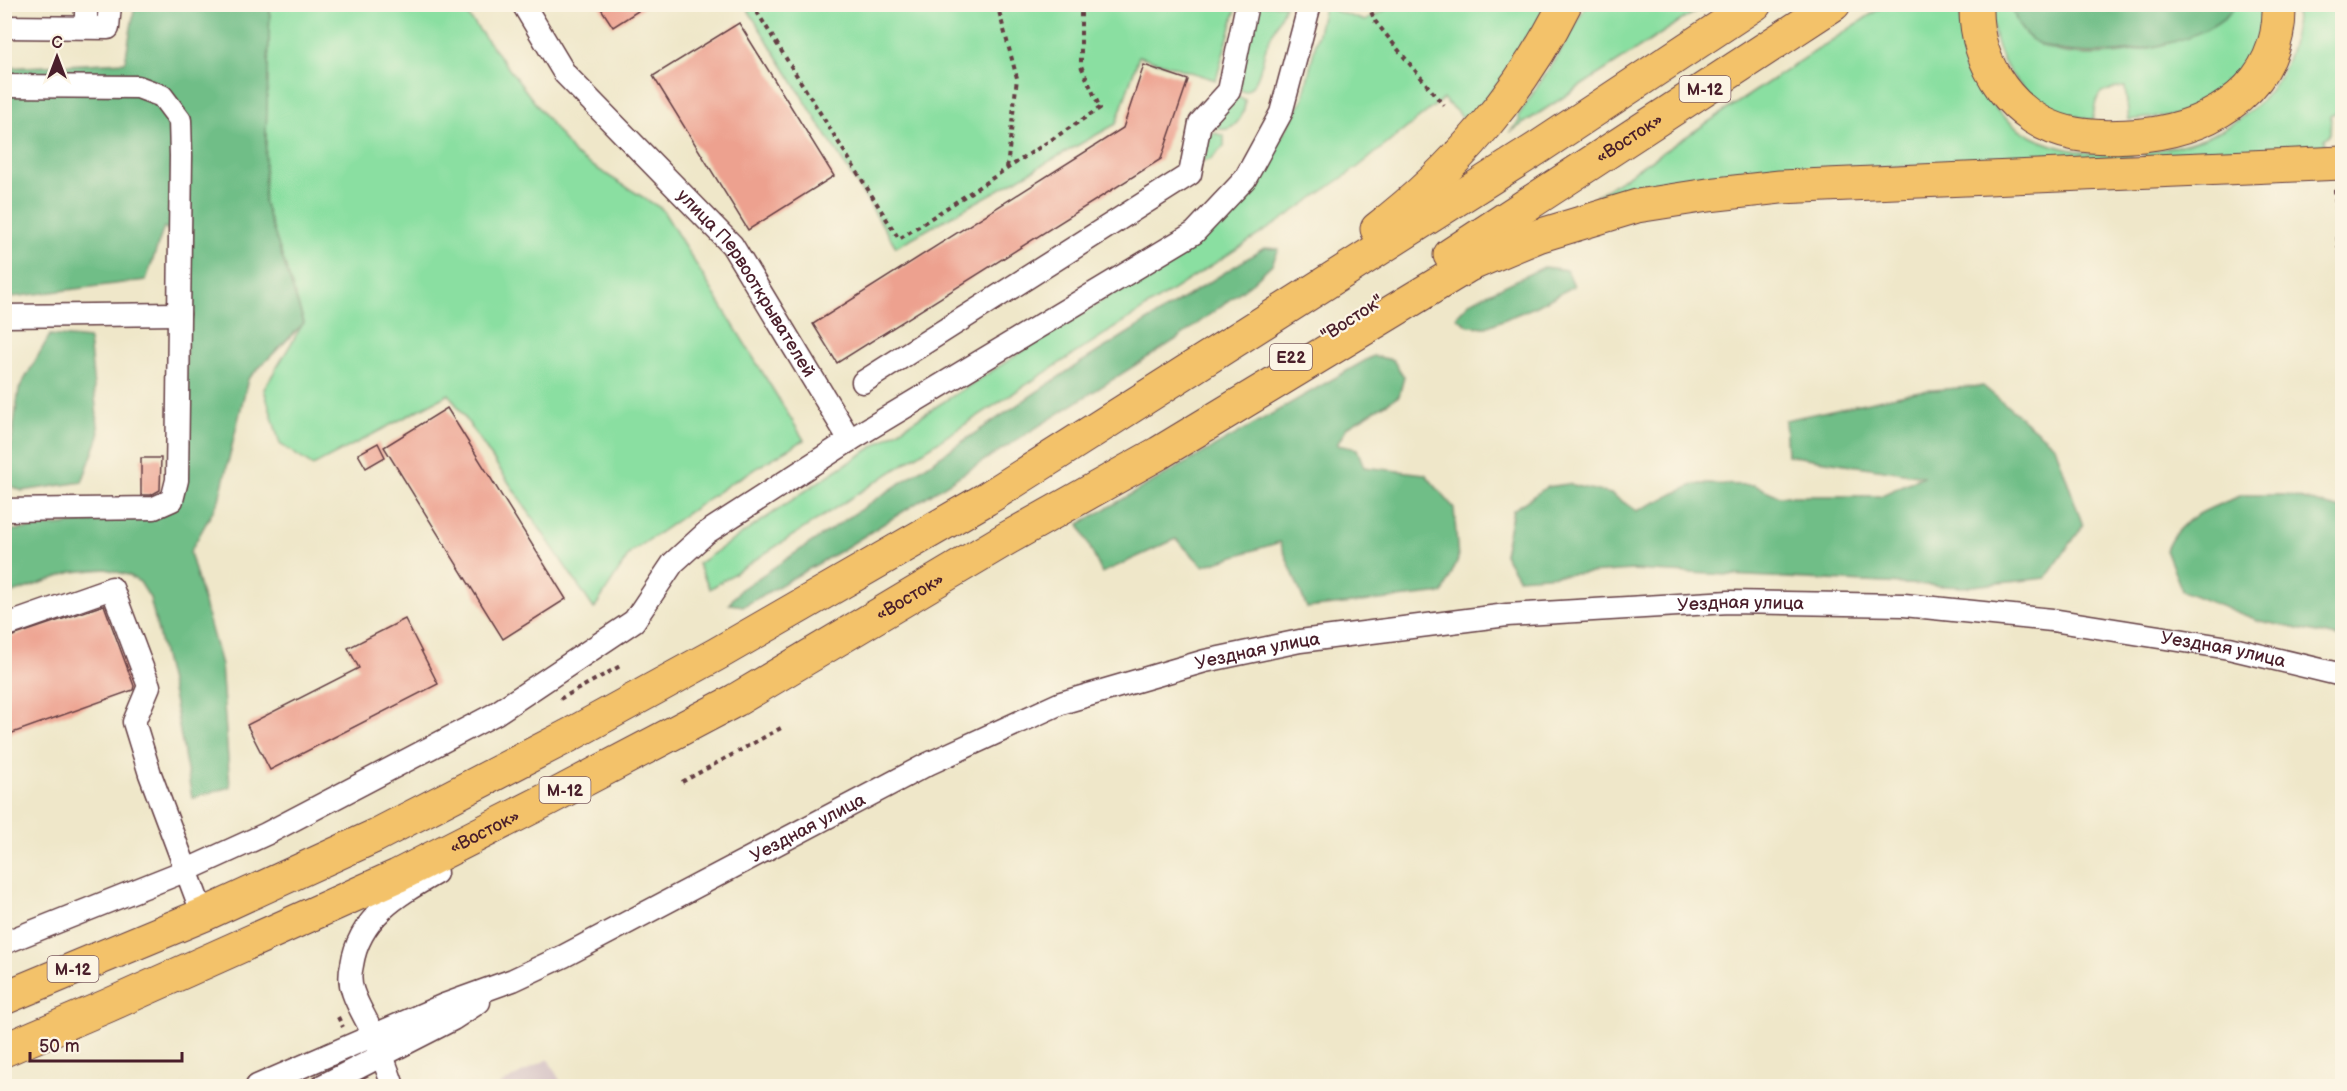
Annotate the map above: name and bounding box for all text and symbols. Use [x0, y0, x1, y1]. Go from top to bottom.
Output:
north arrow [27, 27, 87, 87]
text: С [51, 34, 63, 53]
road number: М-12 [1680, 76, 1730, 102]
street label: «Восток» [1592, 109, 1667, 168]
street label: улица Первооткрывателей [673, 185, 820, 381]
street label: "Восток" [1317, 291, 1387, 346]
road number: E22 [1270, 344, 1312, 370]
street label: «Восток» [872, 568, 948, 625]
street label: Уездная улица [1677, 592, 1805, 616]
street label: Уездная улица [2159, 627, 2288, 672]
street label: Уездная улица [1193, 629, 1322, 674]
road number: М-12 [540, 777, 590, 803]
street label: Уездная улица [747, 789, 869, 867]
street label: «Восток» [446, 805, 523, 859]
road number: М-12 [48, 956, 98, 982]
scale bar [30, 1025, 182, 1063]
text: 50 m [39, 1036, 80, 1057]

